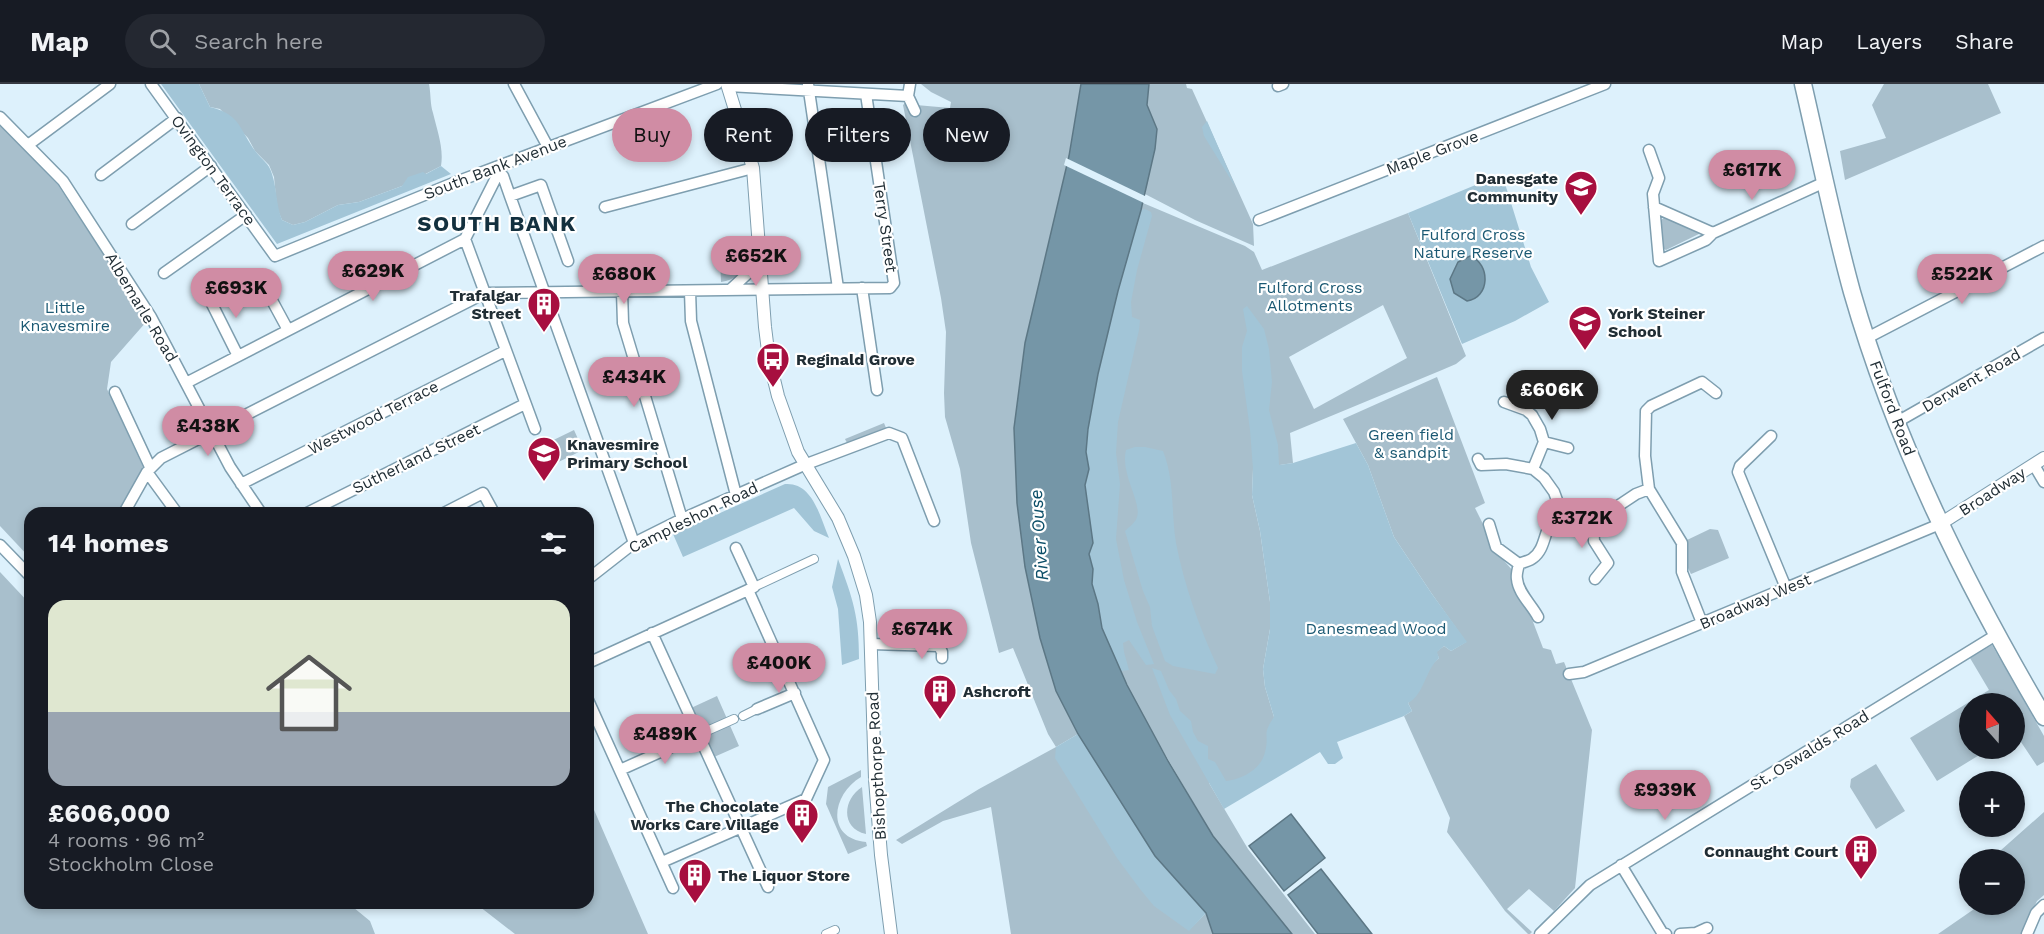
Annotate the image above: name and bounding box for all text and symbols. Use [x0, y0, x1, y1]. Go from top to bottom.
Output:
search box [125, 14, 545, 68]
text: Map [30, 25, 89, 58]
icon: search [146, 25, 179, 58]
text: Search here [194, 29, 323, 54]
text: Map [1780, 29, 1823, 54]
text: Layers [1856, 29, 1922, 54]
text: Share [1955, 29, 2014, 54]
chip: Buy [612, 108, 692, 162]
chip: Rent [704, 108, 793, 162]
chip: Filters [805, 108, 911, 162]
chip: New [923, 108, 1010, 162]
street label: Ovington Terrace [167, 112, 260, 229]
street label: Maple Grove [1383, 126, 1481, 179]
street label: South Bank Avenue [421, 131, 569, 203]
pin: £617K [1710, 150, 1794, 201]
text: £617K [1722, 157, 1782, 181]
place label: Danesgate Community [1467, 169, 1559, 206]
school or university icon: Danesgate Community [1563, 169, 1599, 216]
street label: Terry Street [870, 180, 901, 274]
district label: SOUTH BANK [417, 211, 577, 236]
park label: Fulford Cross Nature Reserve [1413, 225, 1533, 262]
pin: £652K [714, 236, 798, 287]
text: £652K [725, 243, 787, 267]
street label: Albemarle Road [101, 249, 182, 365]
pin: £629K [331, 251, 415, 302]
pin: £680K [582, 254, 666, 305]
pin: £522K [1920, 254, 2004, 305]
text: £629K [342, 258, 404, 282]
text: £680K [592, 261, 656, 285]
text: £522K [1931, 261, 1993, 285]
pin: £693K [194, 268, 278, 319]
text: £693K [205, 275, 267, 299]
park label: Fulford Cross Allotments [1258, 278, 1363, 315]
place label: Trafalgar Street [449, 286, 521, 323]
building icon: Trafalgar Street [526, 286, 562, 333]
park label: Little Knavesmire [20, 298, 110, 335]
school or university icon: York Steiner School [1567, 304, 1603, 351]
place label: York Steiner School [1608, 304, 1705, 341]
bus stop icon: Reginald Grove [755, 341, 791, 388]
street label: Derwent Road [1919, 345, 2024, 416]
place label: Reginald Grove [796, 350, 915, 369]
pin: £434K [592, 357, 676, 408]
street label: Fulford Road [1866, 358, 1919, 458]
text: £434K [602, 364, 666, 388]
pin: £606K [1510, 370, 1594, 421]
street label: Westwood Terrace [305, 376, 442, 459]
text: £606K [1520, 377, 1584, 401]
pin: £438K [166, 406, 250, 457]
text: £438K [176, 413, 240, 437]
street label: Sutherland Street [349, 419, 484, 498]
park label: Green field & sandpit [1368, 425, 1454, 462]
school or university icon: Knavesmire Primary School [526, 435, 562, 482]
place label: Knavesmire Primary School [567, 435, 688, 472]
street label: Broadway [1955, 463, 2030, 520]
street label: Campleshon Road [625, 478, 761, 557]
water label: River Ouse [1025, 489, 1052, 581]
pin: £372K [1540, 498, 1624, 549]
text: £372K [1551, 505, 1613, 529]
icon: filters [537, 527, 570, 560]
text: 14 homes [48, 528, 169, 558]
street label: Broadway West [1697, 569, 1814, 634]
pin: £674K [880, 609, 964, 660]
text: £674K [891, 616, 953, 640]
park label: Danesmead Wood [1306, 619, 1446, 638]
icon: home [255, 639, 363, 747]
pin: £400K [737, 643, 821, 694]
text: £400K [747, 650, 811, 674]
building icon: Ashcroft [922, 673, 958, 720]
place label: Ashcroft [963, 682, 1031, 701]
street label: Bishopthorpe Road [863, 691, 890, 841]
north arrow [1959, 693, 2025, 759]
map controls [1959, 693, 2025, 915]
street label: St. Oswalds Road [1746, 706, 1872, 795]
pin: £489K [623, 714, 707, 765]
text: £489K [633, 721, 697, 745]
pin: £939K [1623, 770, 1707, 821]
button: + [1959, 771, 2025, 837]
text: £939K [1634, 777, 1696, 801]
place label: The Chocolate Works Care Village [630, 797, 779, 834]
building icon: The Chocolate Works Care Village [784, 797, 820, 844]
text: £606,000 [48, 798, 170, 828]
text: 4 rooms · 96 m² [48, 828, 204, 852]
building icon: Connaught Court [1843, 833, 1879, 880]
place label: Connaught Court [1704, 842, 1838, 861]
button: − [1959, 849, 2025, 915]
text: Stockholm Close [48, 852, 214, 876]
building icon: The Liquor Store [677, 857, 713, 904]
place label: The Liquor Store [718, 866, 850, 885]

